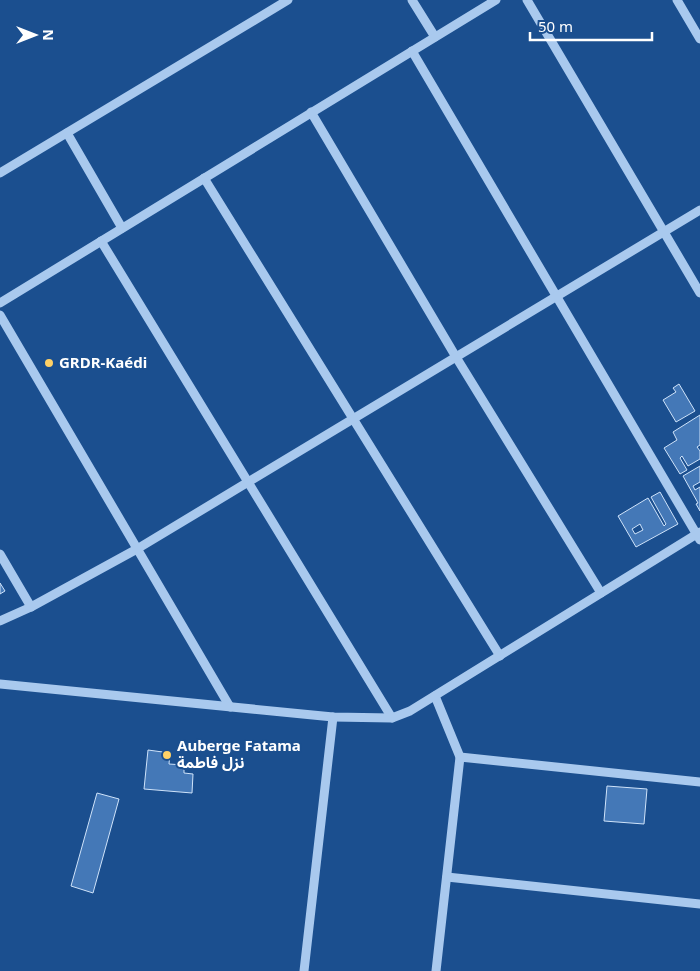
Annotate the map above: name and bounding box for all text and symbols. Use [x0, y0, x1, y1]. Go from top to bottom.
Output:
north arrow [10, 10, 60, 60]
scale bar [530, 10, 652, 42]
text: 50 m [538, 16, 573, 36]
text: N [39, 29, 58, 41]
place label: GRDR-Kaédi [59, 352, 147, 372]
marker: GRDR-Kaédi [43, 357, 55, 369]
place label: Auberge Fatama نزل فاطمة [177, 735, 301, 772]
marker: Auberge Fatama نزل فاطمة [161, 749, 173, 761]

